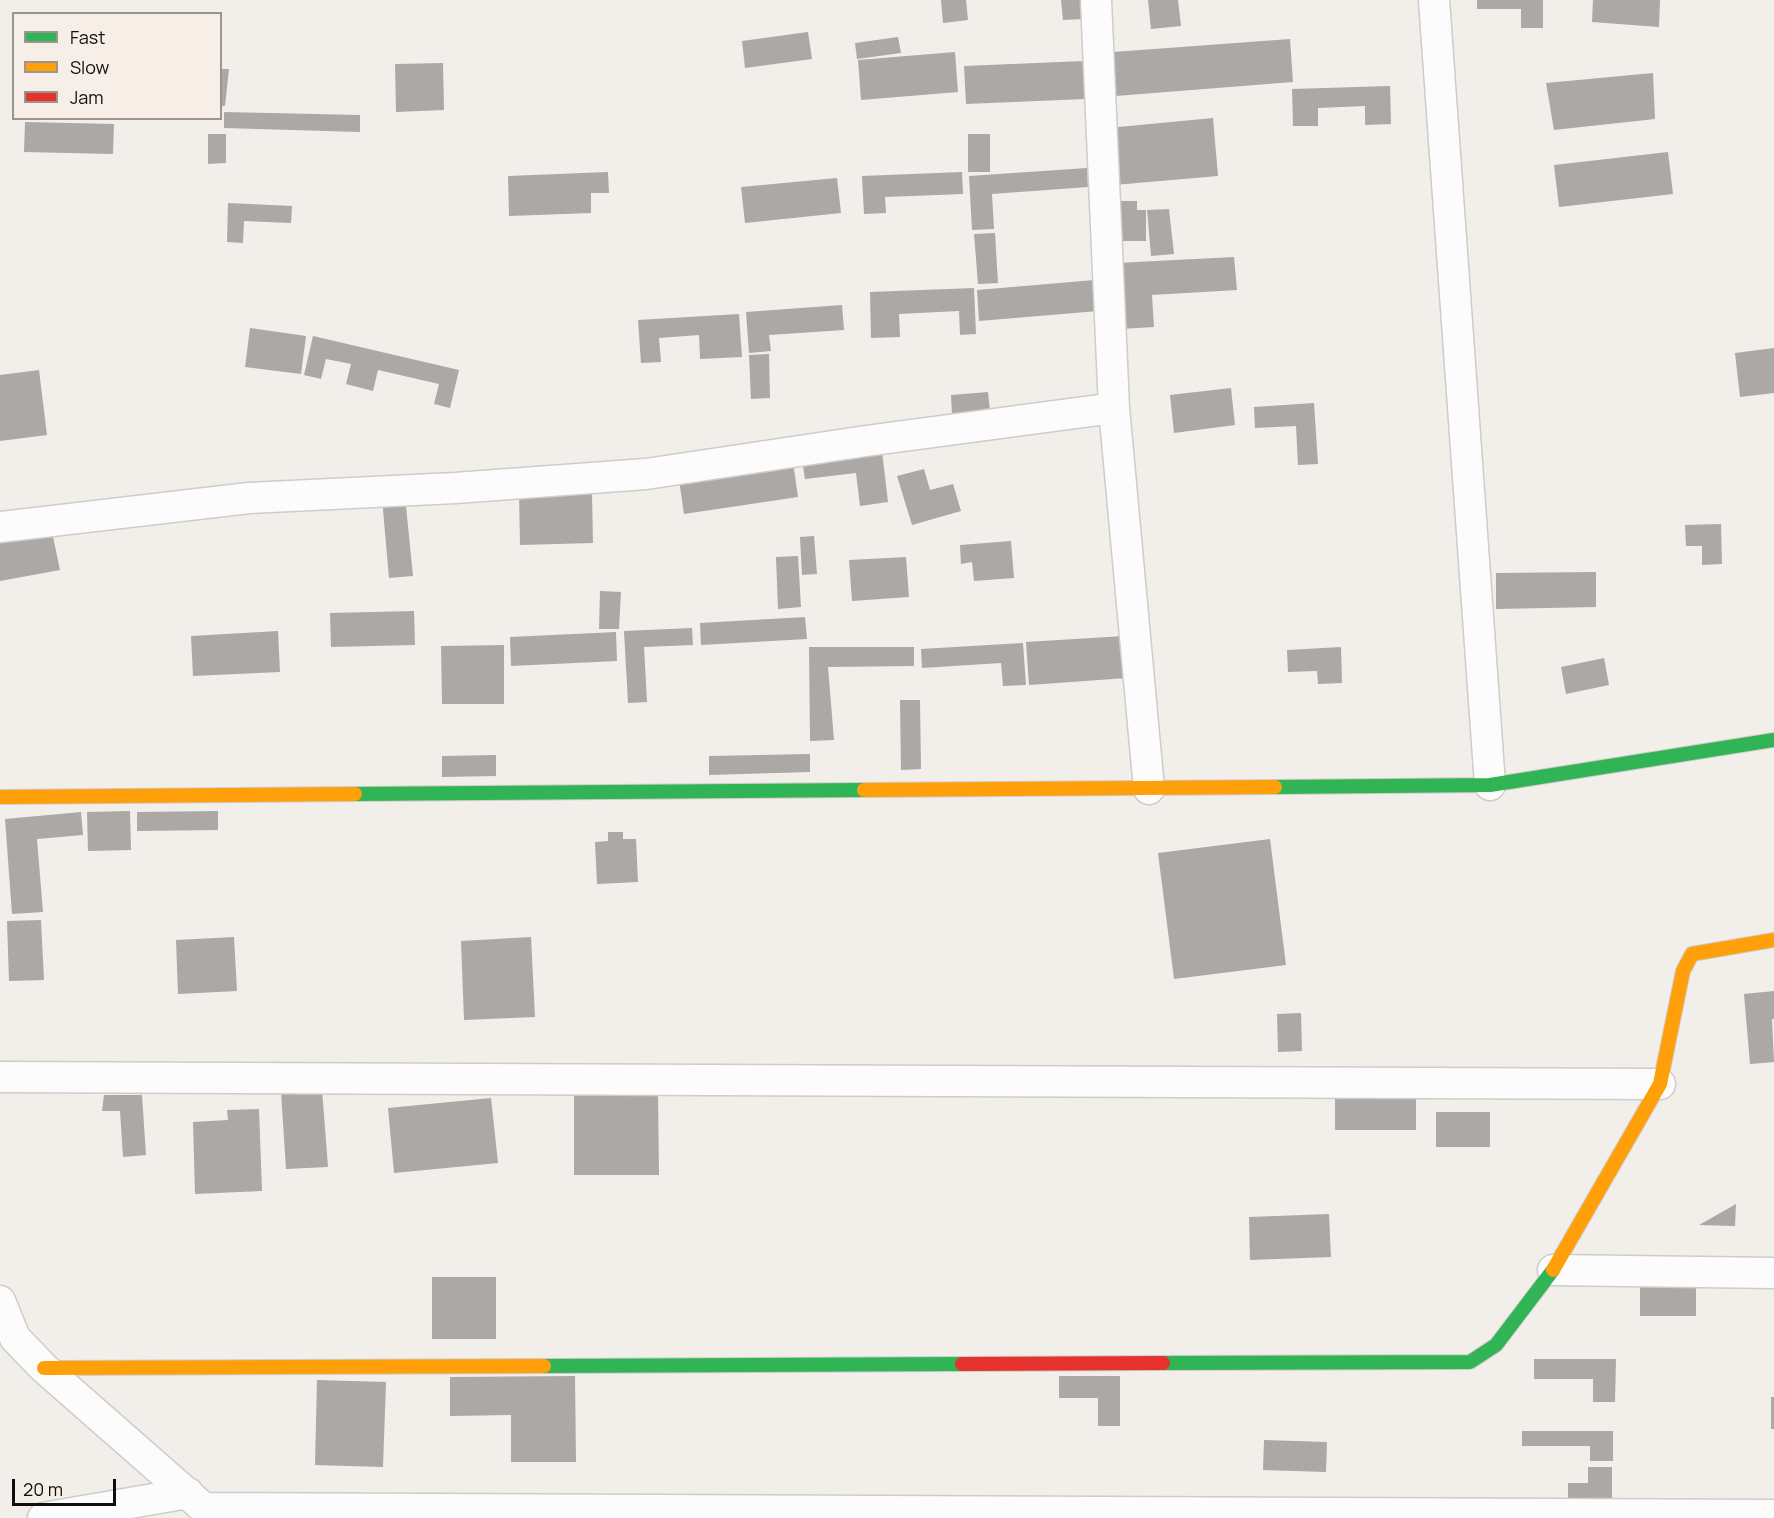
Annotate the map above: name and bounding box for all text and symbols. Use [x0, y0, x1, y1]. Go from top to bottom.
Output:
legend [12, 12, 222, 120]
text: Fast [70, 25, 105, 49]
text: Slow [70, 55, 109, 79]
text: Jam [70, 85, 104, 109]
scale bar [15, 1467, 118, 1505]
text: 20 m [23, 1477, 63, 1501]

